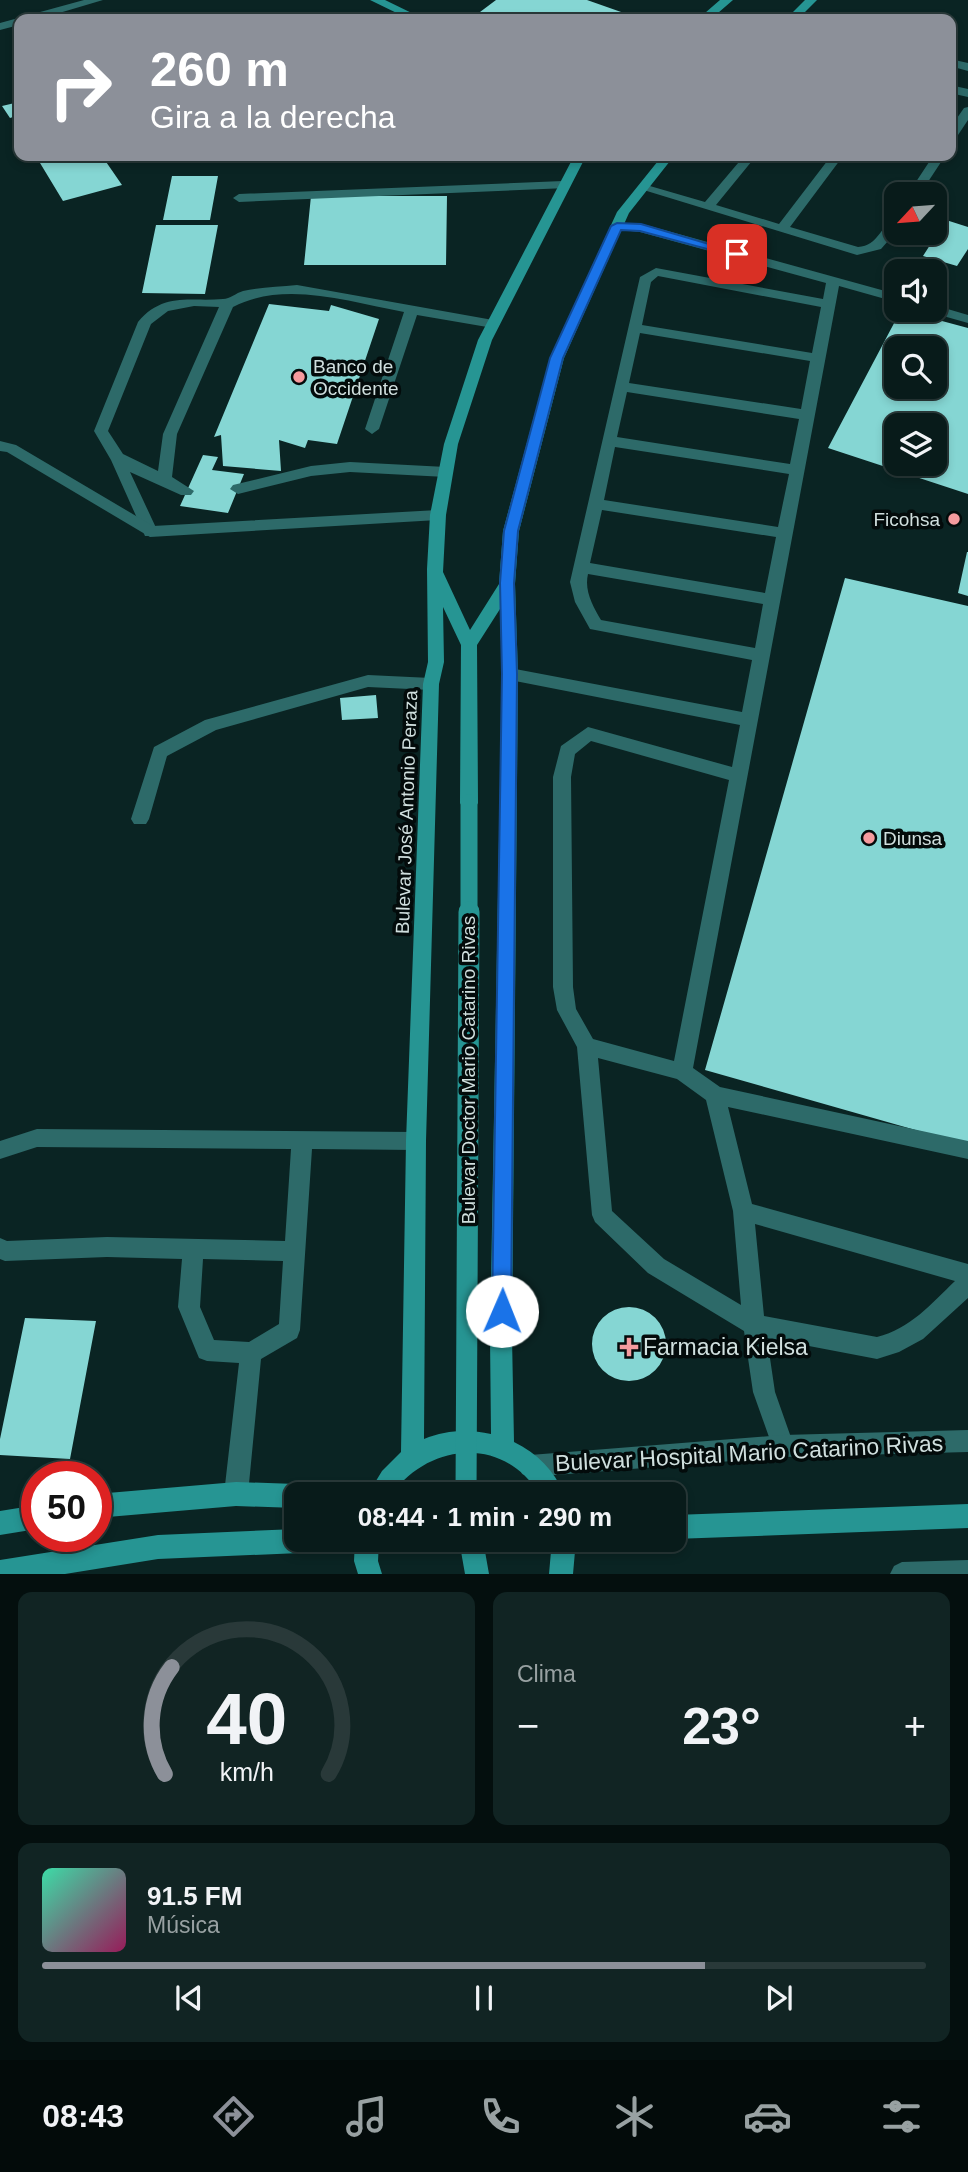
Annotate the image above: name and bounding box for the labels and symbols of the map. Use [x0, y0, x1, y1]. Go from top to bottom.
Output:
north arrow [884, 182, 947, 245]
pin [707, 224, 767, 284]
place label: Banco de Occidente [313, 356, 399, 399]
marker: Banco de Occidente [291, 369, 307, 385]
place label: Ficohsa [873, 509, 940, 530]
marker: Ficohsa [946, 511, 962, 527]
street label: Bulevar José Antonio Peraza [392, 689, 421, 934]
place label: Diunsa [883, 828, 943, 849]
marker: Diunsa [861, 830, 877, 846]
street label: Bulevar Doctor Mario Catarino Rivas [458, 916, 479, 1224]
position arrow [465, 1274, 539, 1348]
place label: Farmacia Kielsa [643, 1334, 808, 1360]
marker: Farmacia Kielsa [621, 1339, 637, 1355]
street label: Bulevar Hospital Mario Catarino Rivas [554, 1430, 944, 1476]
speed limit sign: 50 [21, 1461, 112, 1552]

